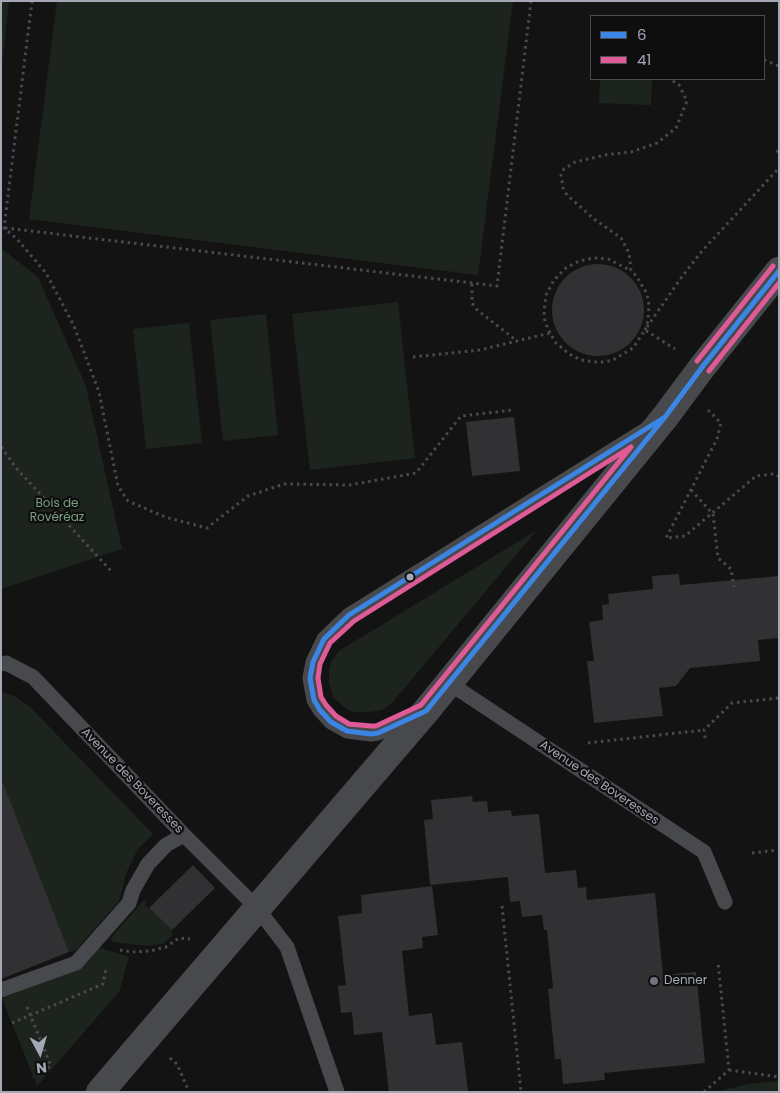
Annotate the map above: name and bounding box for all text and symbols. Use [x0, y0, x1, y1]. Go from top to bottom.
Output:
legend [590, 15, 765, 80]
text: 6 [637, 24, 647, 45]
text: 41 [637, 49, 651, 70]
park label: Bois de Rovéréaz [30, 497, 84, 525]
unlabelled marker [405, 572, 415, 582]
street label: Avenue des Boveresses [78, 725, 186, 837]
street label: Avenue des Boveresses [537, 738, 661, 828]
place label: Denner [664, 974, 707, 988]
marker: Denner [648, 975, 660, 987]
north arrow [15, 1028, 65, 1078]
text: N [35, 1057, 48, 1078]

